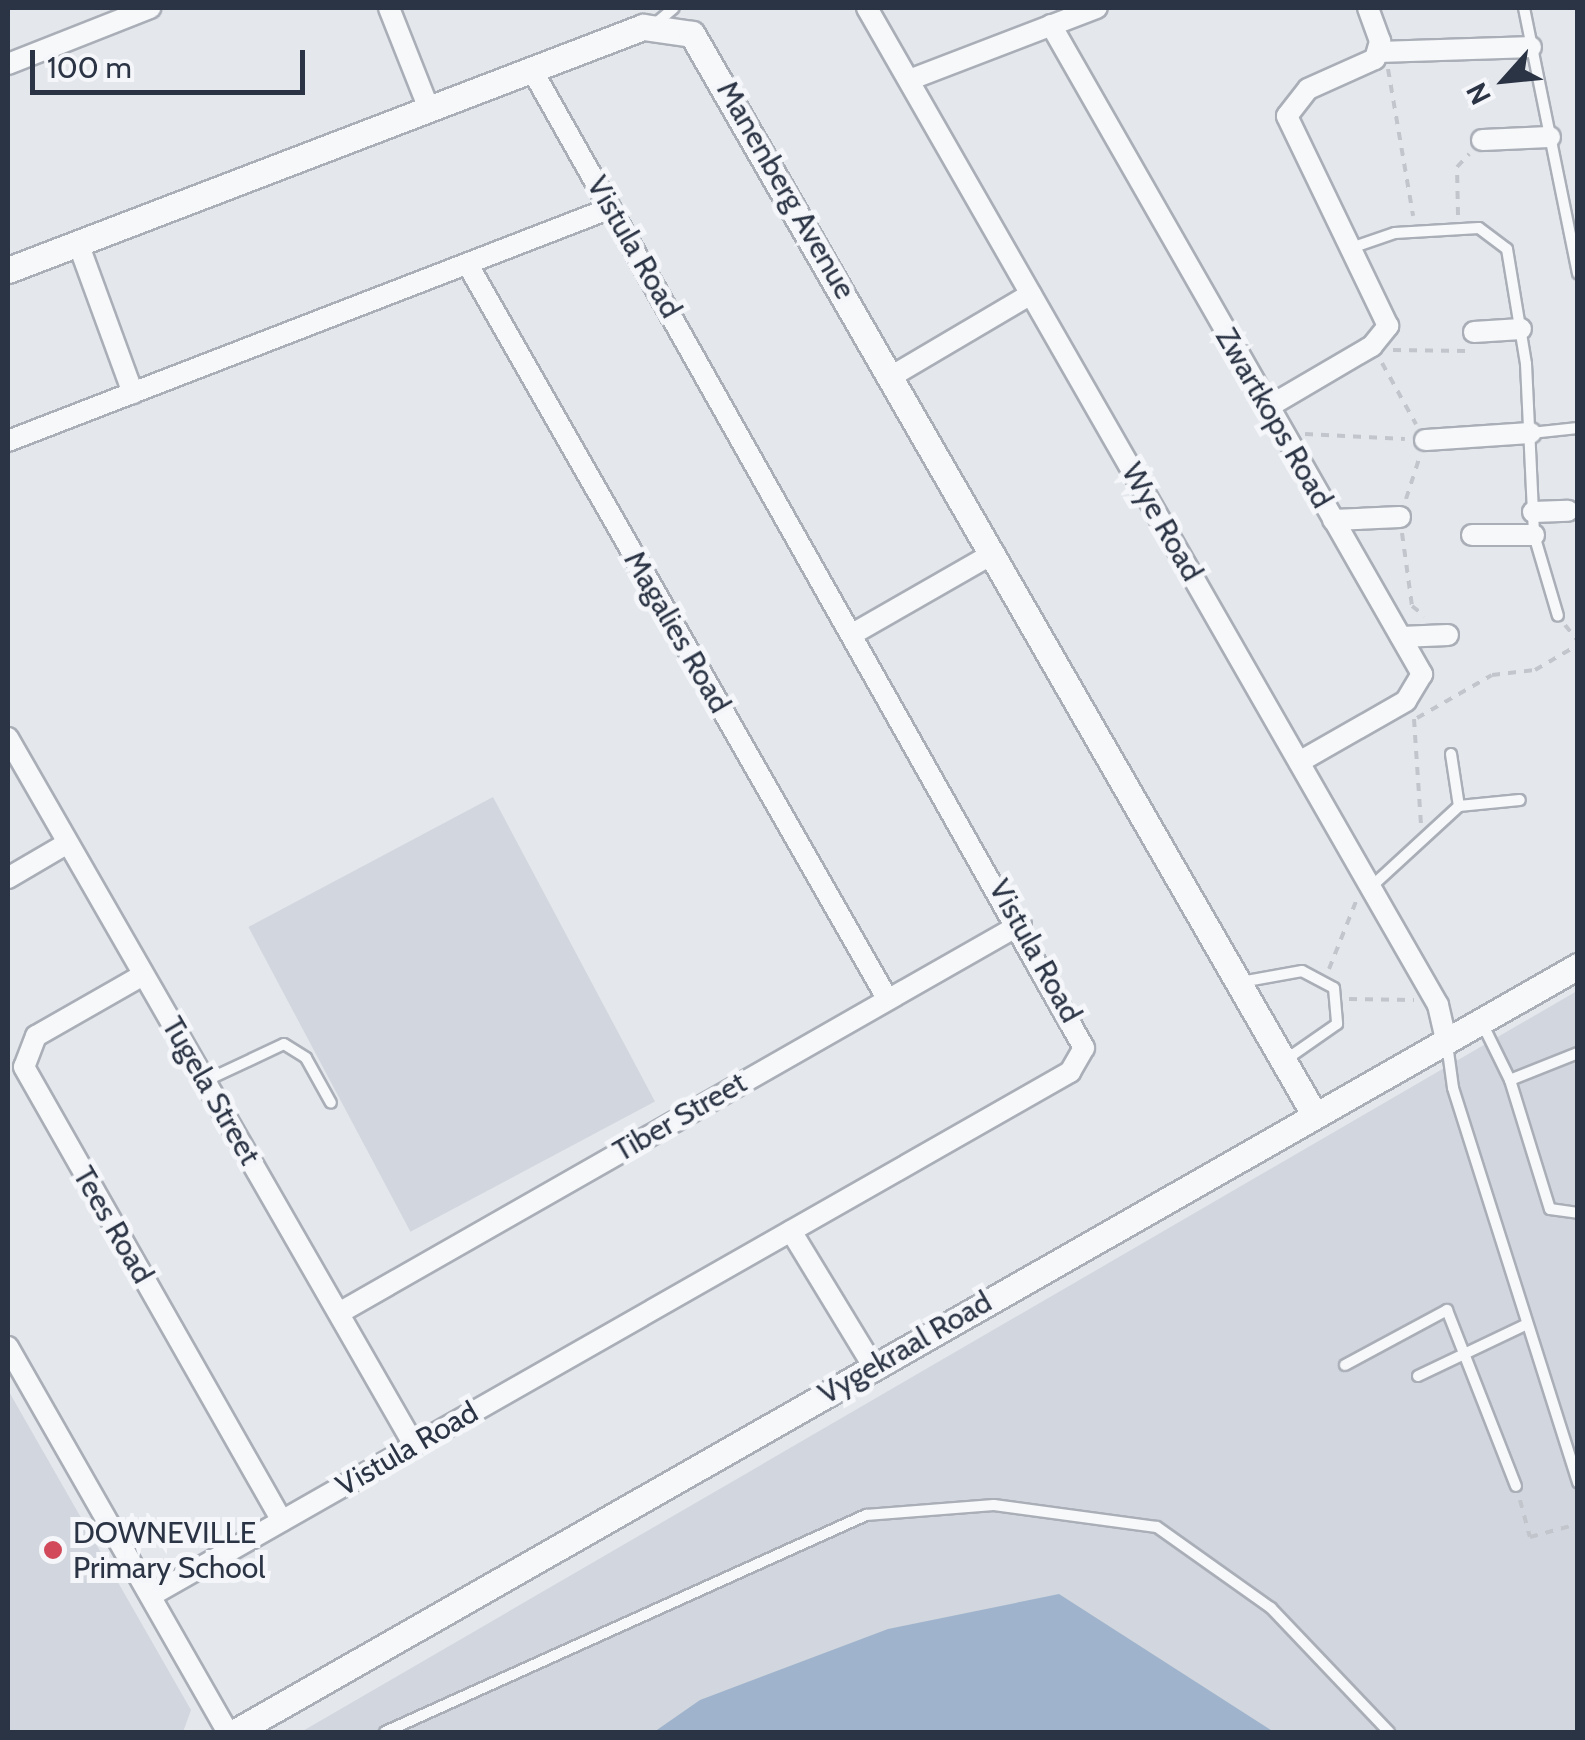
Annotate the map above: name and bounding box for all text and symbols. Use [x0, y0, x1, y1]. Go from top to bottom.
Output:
scale bar [35, 30, 310, 92]
north arrow [1455, 30, 1555, 130]
text: 100 m [47, 49, 132, 86]
street label: Manenberg Avenue [709, 75, 863, 305]
text: N [1459, 77, 1498, 110]
street label: Vistula Road [579, 170, 689, 324]
street label: Zwartkops Road [1208, 322, 1340, 514]
street label: Wye Road [1114, 457, 1210, 587]
street label: Magalies Road [616, 545, 738, 719]
street label: Vistula Road [981, 873, 1089, 1029]
street label: Tugela Street [154, 1011, 268, 1171]
street label: Tiber Street [607, 1065, 753, 1169]
street label: Tees Road [65, 1160, 161, 1290]
street label: Vygekraal Road [812, 1284, 998, 1412]
street label: Vistula Road [330, 1394, 484, 1504]
place label: DOWNEVILLE Primary School [73, 1515, 265, 1586]
marker: DOWNEVILLE Primary School [42, 1539, 64, 1561]

